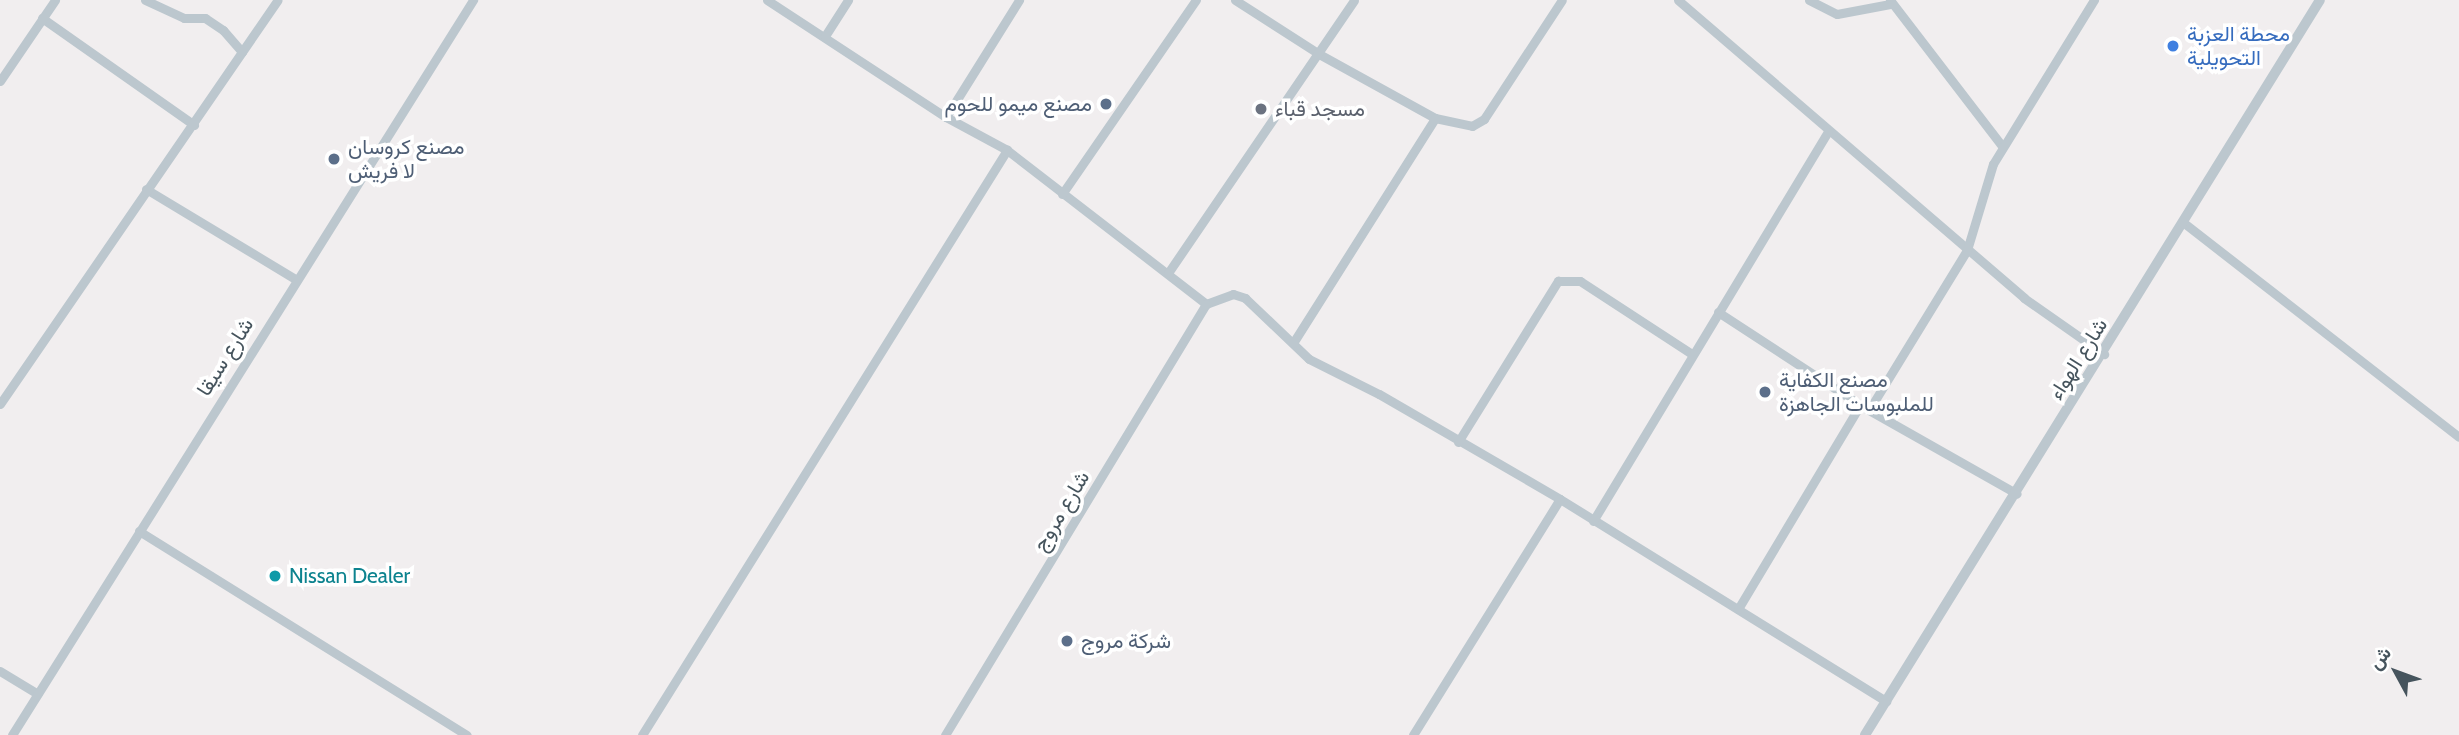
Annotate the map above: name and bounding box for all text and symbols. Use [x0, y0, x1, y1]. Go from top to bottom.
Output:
place label: محطة العزبة التحويلية [2187, 21, 2290, 71]
marker: محطة العزبة التحويلية [2165, 38, 2181, 54]
place label: مصنع ميمو للحوم [945, 91, 1092, 117]
marker: مصنع ميمو للحوم [1098, 96, 1114, 112]
place label: مسجد قباء [1275, 96, 1365, 122]
marker: مسجد قباء [1253, 101, 1269, 117]
place label: مصنع كروسان لا فريش [348, 134, 464, 184]
marker: مصنع كروسان لا فريش [326, 151, 342, 167]
street label: شارع سيقا [191, 313, 259, 401]
street label: شارع الهواء [2043, 314, 2113, 404]
place label: مصنع الكفاية للملبوسات الجاهزة [1779, 367, 1934, 417]
marker: مصنع الكفاية للملبوسات الجاهزة [1757, 384, 1773, 400]
street label: شارع مروج [1027, 466, 1095, 556]
place label: Nissan Dealer [289, 563, 410, 589]
marker: Nissan Dealer [267, 568, 283, 584]
place label: شركة مروج [1081, 628, 1171, 654]
marker: شركة مروج [1059, 633, 1075, 649]
north arrow [2361, 637, 2431, 707]
text: ش [2364, 642, 2396, 674]

